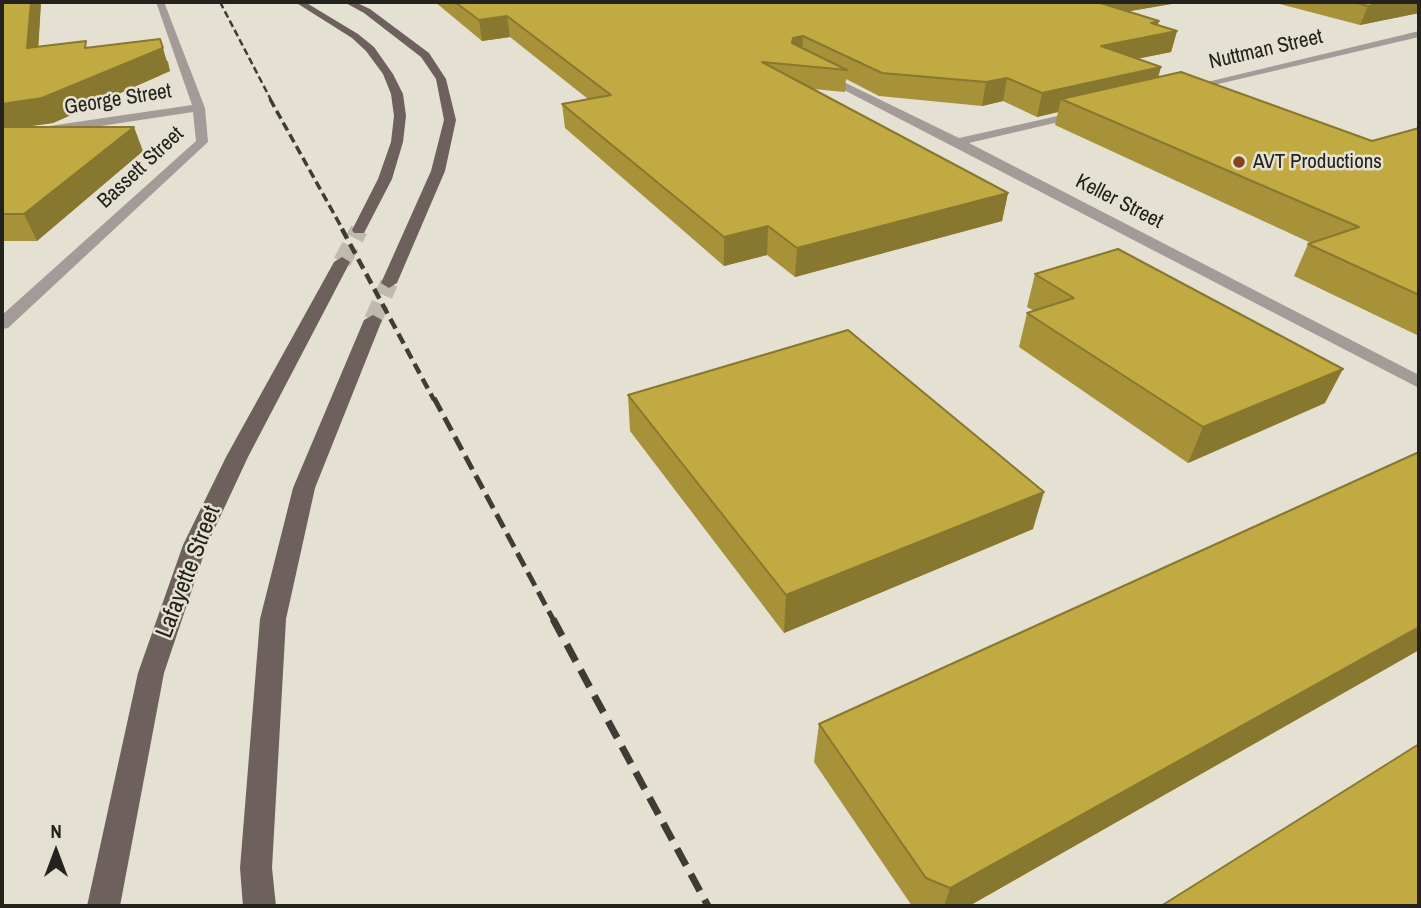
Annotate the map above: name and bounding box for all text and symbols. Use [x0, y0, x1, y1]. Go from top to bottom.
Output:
street label: Nuttman Street [1207, 25, 1325, 75]
street label: George Street [63, 79, 173, 121]
street label: Bassett Street [93, 122, 189, 214]
place label: AVT Productions [1253, 149, 1382, 175]
marker: AVT Productions [1231, 154, 1247, 170]
street label: Keller Street [1071, 169, 1167, 235]
street label: Lafayette Street [151, 502, 227, 642]
north arrow [21, 817, 91, 887]
text: N [50, 818, 62, 844]

